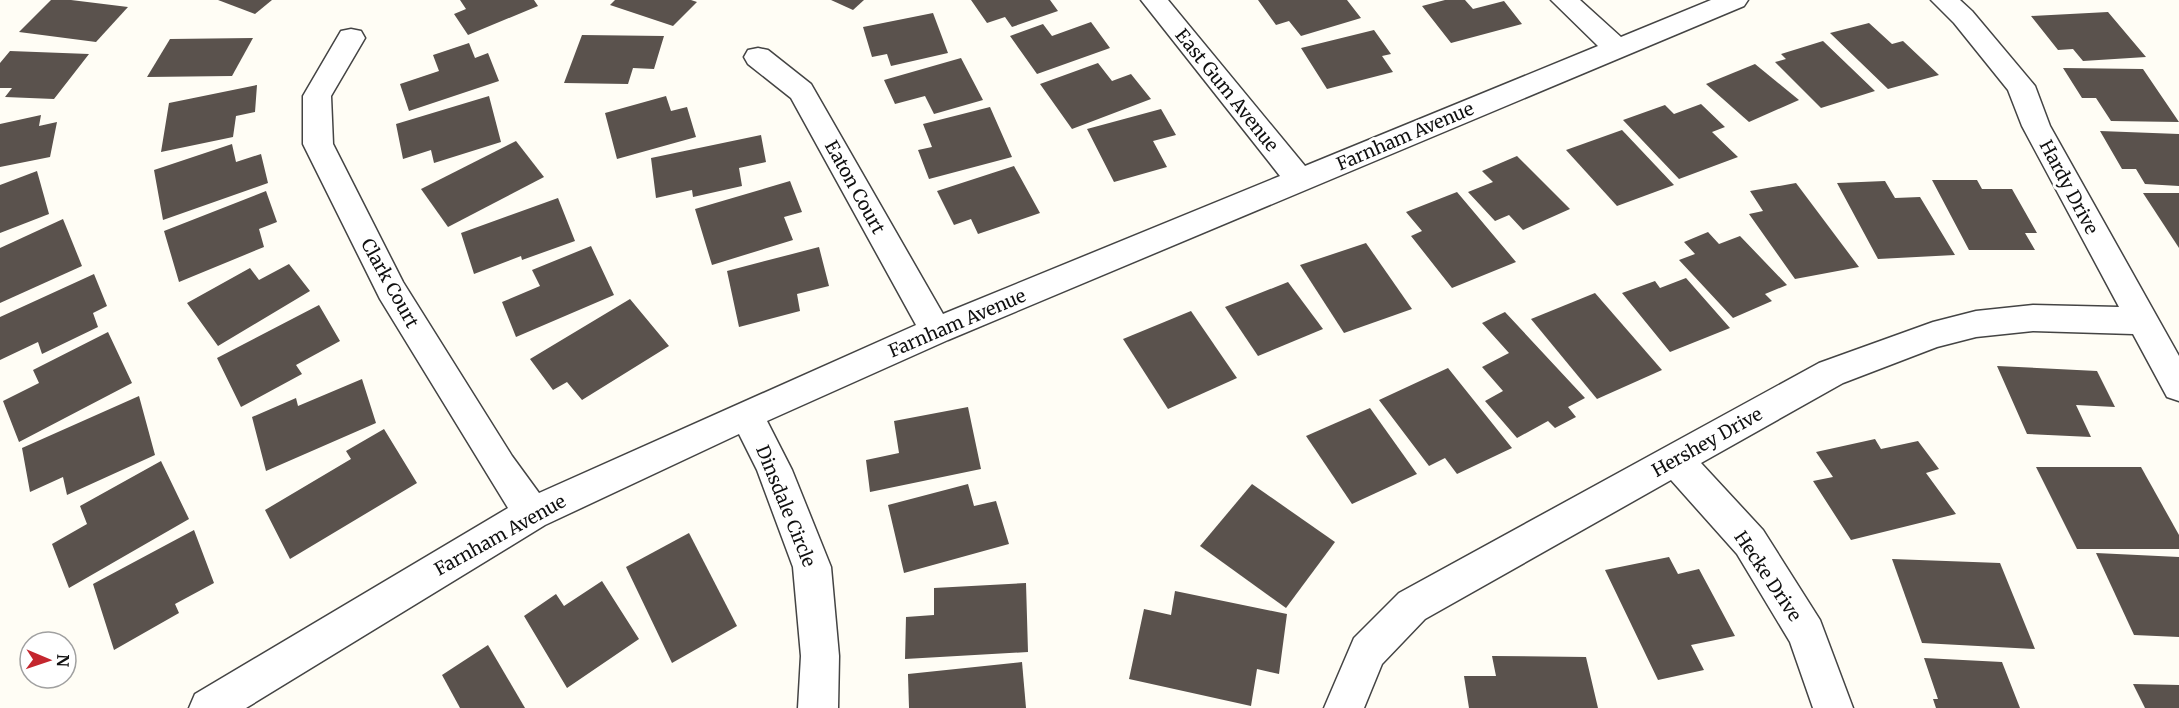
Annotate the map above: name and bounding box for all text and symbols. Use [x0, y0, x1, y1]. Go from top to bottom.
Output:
street label: East Gum Avenue [1170, 24, 1284, 156]
street label: Farnham Avenue [1333, 97, 1477, 175]
street label: Eaton Court [820, 136, 890, 238]
street label: Hardy Drive [2034, 136, 2104, 238]
street label: Clark Court [356, 234, 424, 332]
street label: Farnham Avenue [885, 284, 1029, 362]
street label: Hershey Drive [1648, 402, 1766, 482]
street label: Dinsdale Circle [751, 442, 821, 570]
street label: Farnham Avenue [430, 489, 570, 581]
street label: Hecke Drive [1729, 526, 1807, 626]
north arrow [18, 630, 78, 690]
text: N [53, 654, 73, 668]

